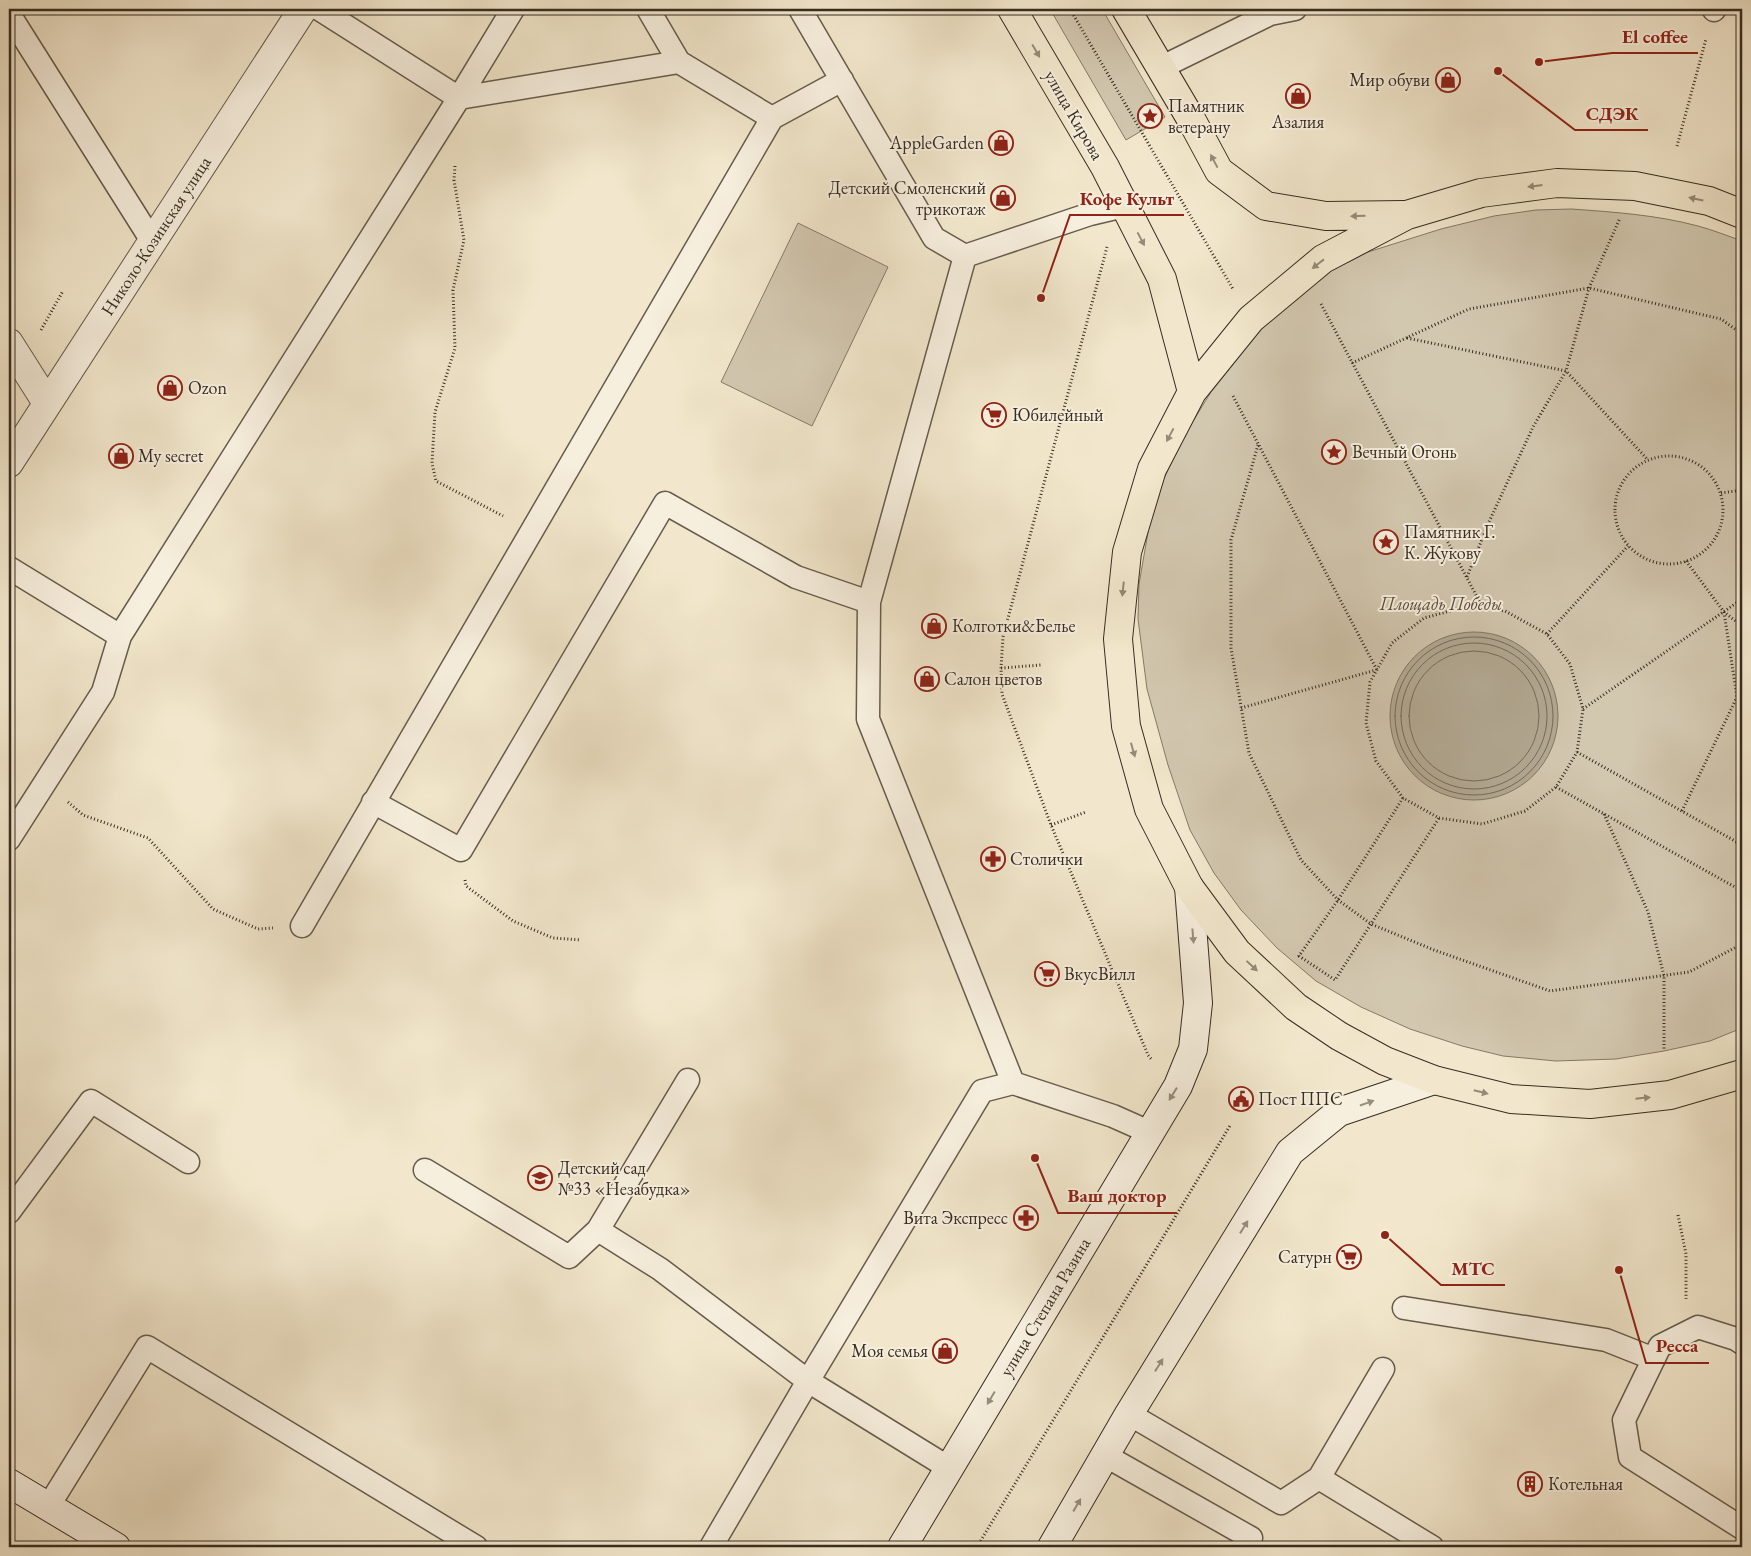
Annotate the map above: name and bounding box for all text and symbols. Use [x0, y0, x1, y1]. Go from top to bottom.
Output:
callout: El coffee [1612, 19, 1698, 53]
text: El coffee [1622, 24, 1688, 49]
one-way arrow [1032, 44, 1041, 57]
street label: улица Кирова [1039, 66, 1110, 165]
shop icon: Мир обуви [1435, 67, 1461, 93]
place label: Мир обуви [1349, 68, 1430, 91]
shop icon: Азалия [1285, 83, 1311, 109]
place label: Памятник ветерану [1168, 94, 1245, 138]
callout: СДЭК [1575, 96, 1648, 130]
text: СДЭК [1586, 101, 1639, 126]
place icon: Памятник ветерану [1137, 103, 1163, 129]
place label: Азалия [1271, 110, 1324, 133]
shop icon: AppleGarden [988, 130, 1014, 156]
place label: AppleGarden [889, 131, 984, 154]
street label: Николо-Козинская улица [95, 151, 216, 320]
one-way arrow [1209, 155, 1218, 168]
place label: Детский Смоленский трикотаж [828, 176, 986, 220]
callout: Кофе Культ [1070, 181, 1184, 215]
one-way arrow [1527, 182, 1543, 190]
shop icon: Детский Смоленский трикотаж [990, 185, 1016, 211]
text: Кофе Культ [1080, 186, 1175, 211]
one-way arrow [1688, 194, 1704, 202]
one-way arrow [1350, 212, 1366, 220]
one-way arrow [1137, 231, 1145, 246]
one-way arrow [1312, 258, 1325, 269]
shop icon: Ozon [157, 375, 183, 401]
place label: Ozon [188, 376, 227, 399]
supermarket icon: Юбилейный [981, 402, 1007, 428]
place label: Юбилейный [1012, 403, 1104, 426]
one-way arrow [1166, 428, 1174, 442]
place icon: Вечный Огонь [1321, 439, 1347, 465]
place label: Вечный Огонь [1352, 440, 1457, 463]
shop icon: My secret [108, 443, 134, 469]
place label: My secret [138, 444, 204, 467]
place label: Памятник Г. К. Жукову [1404, 520, 1495, 564]
place icon: Памятник Г. К. Жукову [1373, 529, 1399, 555]
one-way arrow [1119, 582, 1127, 598]
park label: Площадь Победы [1379, 592, 1502, 615]
shop icon: Колготки&Белье [921, 613, 947, 639]
place label: Колготки&Белье [952, 614, 1076, 637]
shop icon: Салон цветов [914, 666, 940, 692]
place label: Салон цветов [944, 667, 1043, 690]
one-way arrow [1129, 743, 1137, 758]
pharmacy icon: Столички [980, 846, 1006, 872]
place label: Столички [1010, 847, 1083, 870]
one-way arrow [1189, 928, 1197, 944]
one-way arrow [1246, 960, 1258, 972]
supermarket icon: ВкусВилл [1034, 961, 1060, 987]
place label: ВкусВилл [1064, 962, 1136, 985]
public building icon: Пост ППС [1228, 1086, 1254, 1112]
one-way arrow [1169, 1087, 1178, 1100]
place label: Пост ППС [1258, 1087, 1343, 1110]
one-way arrow [1474, 1088, 1489, 1096]
one-way arrow [1635, 1094, 1651, 1102]
one-way arrow [1359, 1099, 1374, 1106]
place label: Детский сад №33 «Незабудка» [558, 1156, 691, 1200]
school or university icon: Детский сад №33 «Незабудка» [527, 1165, 553, 1191]
callout: Ваш доктор [1058, 1179, 1177, 1213]
text: Ваш доктор [1068, 1183, 1167, 1208]
pharmacy icon: Вита Экспресс [1013, 1205, 1039, 1231]
place label: Вита Экспресс [903, 1206, 1008, 1229]
one-way arrow [1239, 1220, 1248, 1233]
street label: улица Степана Разина [994, 1232, 1096, 1380]
supermarket icon: Сатурн [1336, 1244, 1362, 1270]
place label: Сатурн [1278, 1245, 1332, 1268]
callout: МТС [1441, 1251, 1505, 1285]
text: МТС [1451, 1256, 1495, 1281]
callout: Ресса [1646, 1329, 1709, 1363]
text: Ресса [1656, 1333, 1699, 1358]
shop icon: Моя семья [932, 1338, 958, 1364]
place label: Моя семья [851, 1339, 928, 1362]
one-way arrow [1154, 1359, 1164, 1372]
one-way arrow [986, 1391, 995, 1404]
building icon: Котельная [1517, 1471, 1543, 1497]
place label: Котельная [1548, 1472, 1623, 1495]
one-way arrow [1072, 1499, 1081, 1512]

